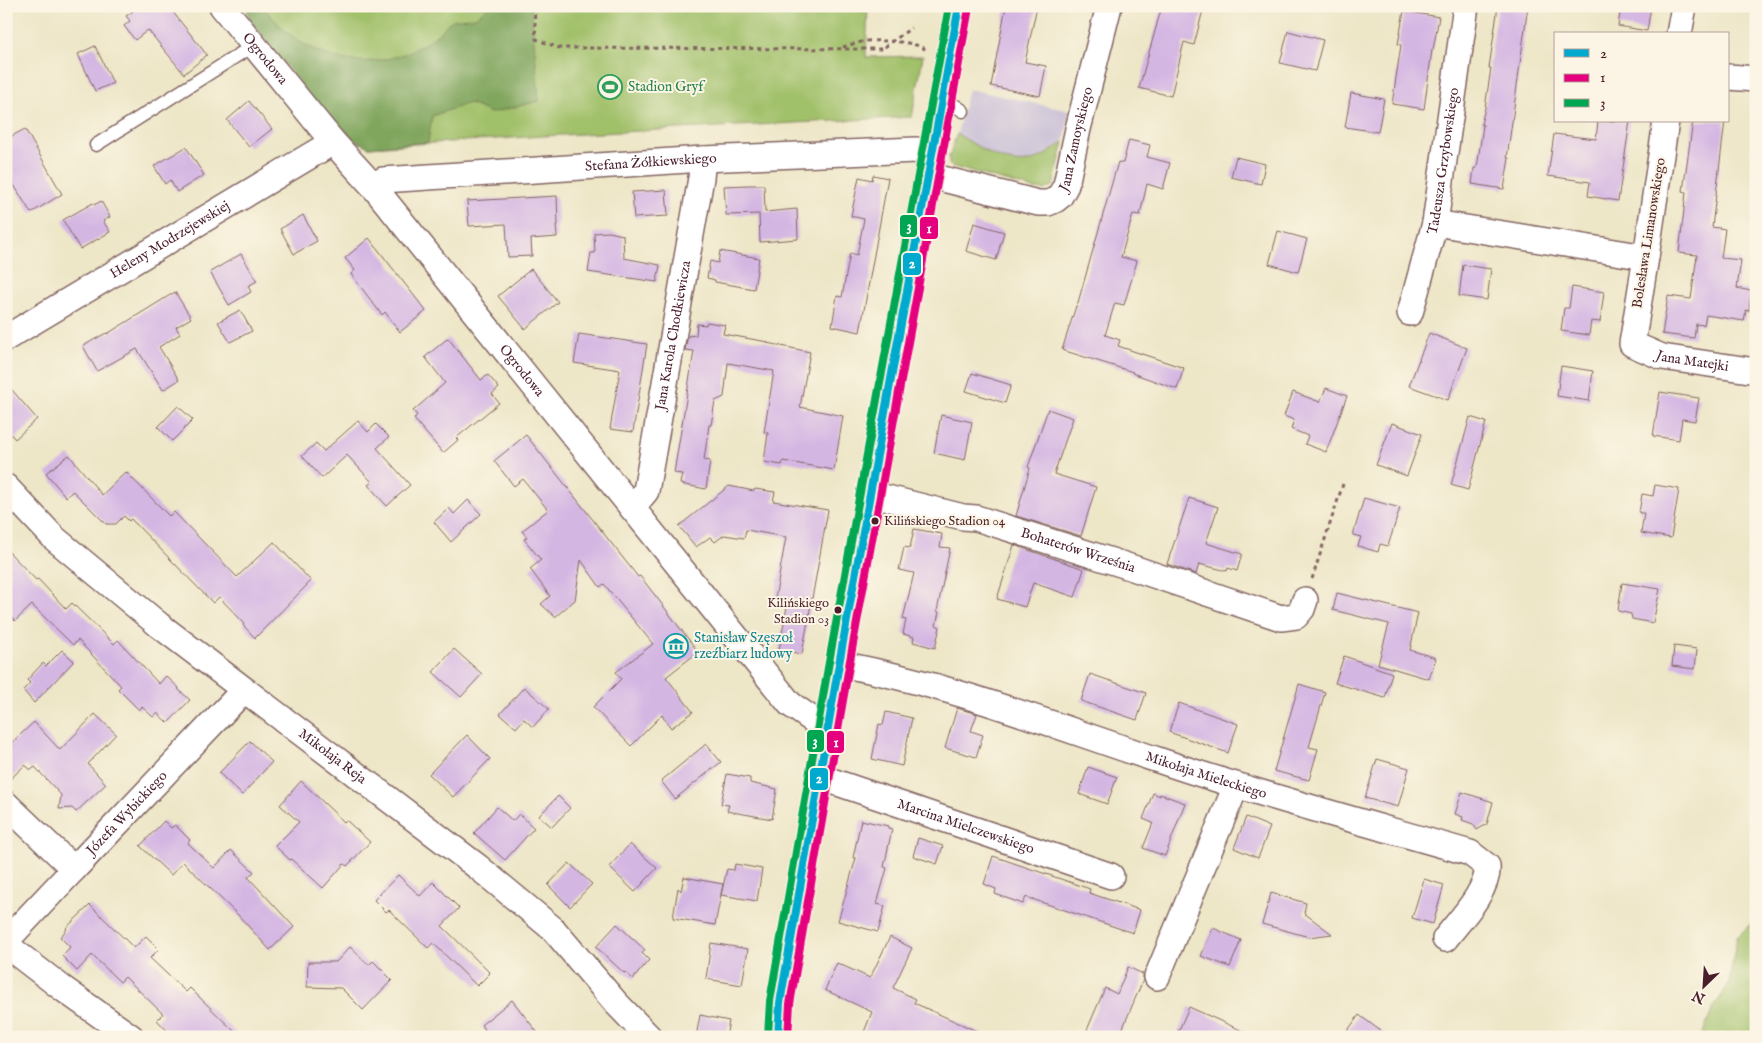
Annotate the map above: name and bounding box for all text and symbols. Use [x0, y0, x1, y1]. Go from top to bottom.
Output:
street label: Ogrodowa [238, 29, 292, 89]
legend [1554, 32, 1730, 122]
text: 2 [1600, 44, 1607, 63]
text: 1 [1600, 68, 1606, 87]
sports icon: Stadion Gryf [597, 74, 623, 100]
place label: Stadion Gryf [628, 78, 706, 96]
street label: Jana Zamoyskiego [1054, 85, 1097, 197]
street label: Tadeusza Grzybowskiego [1423, 86, 1463, 237]
text: 3 [1600, 94, 1606, 113]
street label: Stefana Żółkiewskiego [584, 149, 717, 176]
street label: Bolesława Limanowskiego [1628, 156, 1670, 310]
street label: Heleny Modrzejewskiej [107, 197, 233, 283]
line badge: 3 [899, 214, 918, 238]
line badge: 1 [919, 216, 939, 240]
text: 3 [906, 218, 912, 236]
text: 1 [926, 220, 932, 238]
line badge: 2 [902, 252, 922, 276]
text: 2 [909, 255, 916, 273]
street label: Jana Karola Chodkiewicza [651, 258, 695, 413]
street label: Ogrodowa [495, 341, 549, 401]
street label: Jana Matejki [1651, 346, 1730, 376]
place label: Kilińskiego Stadion 04 [884, 513, 1006, 530]
marker: Kilińskiego Stadion 04 [870, 516, 880, 526]
street label: Bohaterów Września [1019, 524, 1139, 577]
place label: Kilińskiego Stadion 03 [767, 595, 829, 628]
marker: Kilińskiego Stadion 03 [833, 605, 843, 615]
place label: Stanisław Szęszoł rzeźbiarz ludowy [694, 629, 793, 663]
museum icon: Stanisław Szęszoł rzeźbiarz ludowy [663, 633, 689, 659]
street label: Mikołaja Reja [295, 725, 371, 789]
line badge: 3 [806, 729, 825, 753]
line badge: 1 [826, 730, 845, 754]
text: 3 [812, 733, 818, 751]
text: 1 [833, 734, 839, 752]
street label: Mikołaja Mieleckiego [1143, 747, 1269, 803]
street label: Józefa Wybickiego [81, 767, 172, 861]
line badge: 2 [809, 767, 829, 791]
text: 2 [816, 770, 823, 788]
street label: Marcina Mielczewskiego [895, 795, 1037, 858]
north arrow [1680, 960, 1730, 1010]
text: N [1690, 986, 1709, 1008]

